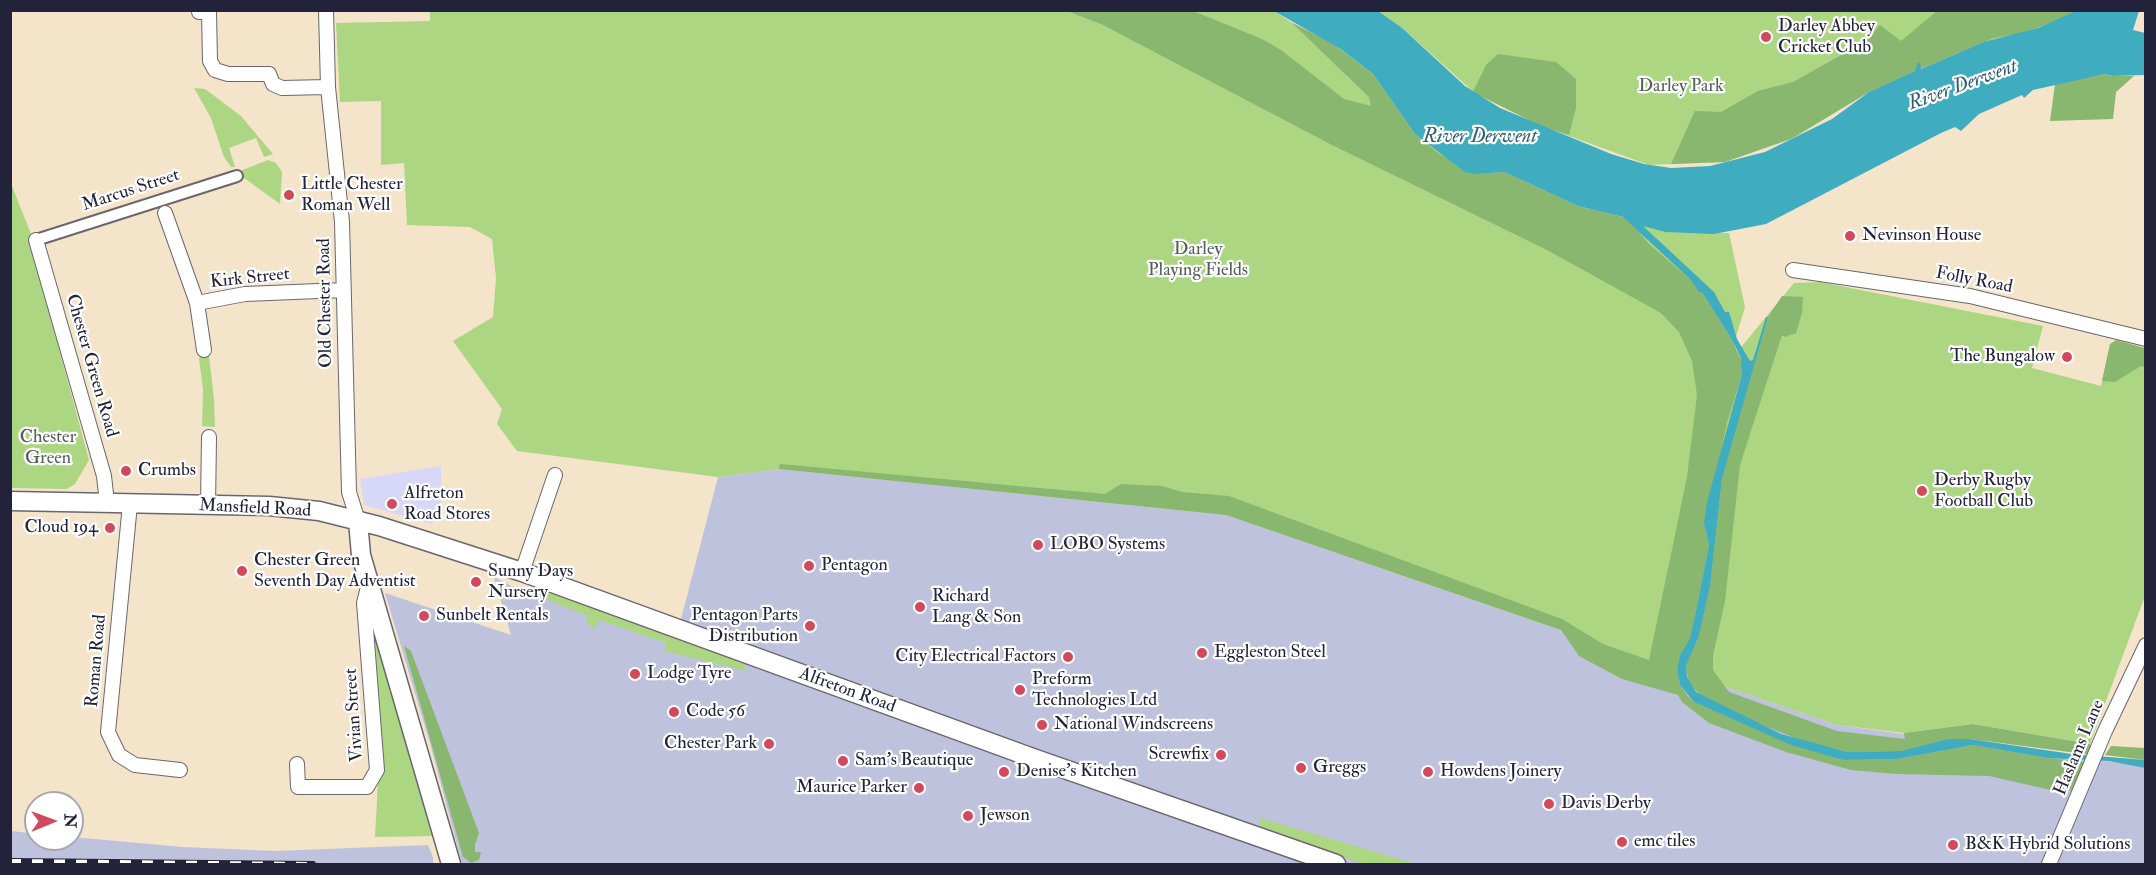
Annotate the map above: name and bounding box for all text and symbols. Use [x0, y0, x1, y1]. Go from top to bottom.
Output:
place label: Darley Abbey Cricket Club [1778, 16, 1875, 58]
marker: Darley Abbey Cricket Club [1759, 30, 1773, 44]
water label: River Derwent [1905, 55, 2021, 117]
park label: Darley Park [1638, 76, 1724, 98]
water label: River Derwent [1423, 126, 1537, 150]
street label: Marcus Street [80, 165, 182, 217]
place label: Little Chester Roman Well [301, 174, 403, 216]
marker: Little Chester Roman Well [282, 188, 296, 202]
place label: Nevinson House [1862, 225, 1981, 247]
marker: Nevinson House [1843, 229, 1857, 243]
street label: Old Chester Road [314, 238, 338, 368]
park label: Darley Playing Fields [1148, 239, 1248, 282]
street label: Folly Road [1934, 263, 2014, 299]
street label: Kirk Street [209, 264, 291, 294]
street label: Chester Green Road [60, 292, 122, 440]
place label: The Bungalow [1950, 346, 2055, 368]
marker: The Bungalow [2060, 350, 2074, 364]
park label: Chester Green [20, 427, 76, 470]
place label: Crumbs [138, 460, 196, 482]
marker: Crumbs [119, 464, 133, 478]
place label: Derby Rugby Football Club [1934, 470, 2033, 512]
place label: Alfreton Road Stores [404, 483, 490, 526]
marker: Derby Rugby Football Club [1915, 484, 1929, 498]
street label: Mansfield Road [198, 495, 312, 523]
marker: Alfreton Road Stores [385, 497, 399, 511]
place label: Cloud 194 [24, 517, 98, 539]
marker: Cloud 194 [103, 521, 117, 535]
place label: LOBO Systems [1050, 534, 1165, 556]
marker: LOBO Systems [1031, 538, 1045, 552]
place label: Chester Green Seventh Day Adventist [254, 550, 416, 592]
place label: Pentagon [821, 555, 888, 577]
marker: Pentagon [802, 559, 816, 573]
place label: Sunny Days Nursery [488, 561, 573, 604]
marker: Chester Green Seventh Day Adventist [235, 564, 249, 578]
marker: Sunny Days Nursery [469, 575, 483, 589]
place label: Richard Lang & Son [932, 586, 1021, 628]
marker: Richard Lang & Son [913, 600, 927, 614]
place label: Sunbelt Rentals [436, 605, 548, 627]
place label: Pentagon Parts Distribution [691, 605, 798, 648]
marker: Sunbelt Rentals [417, 609, 431, 623]
street label: Roman Road [82, 614, 112, 708]
marker: Pentagon Parts Distribution [803, 619, 817, 633]
place label: Eggleston Steel [1214, 642, 1326, 664]
place label: City Electrical Factors [895, 646, 1056, 668]
marker: Eggleston Steel [1195, 646, 1209, 660]
marker: City Electrical Factors [1061, 650, 1075, 664]
place label: Lodge Tyre [647, 663, 732, 685]
street label: Alfreton Road [796, 664, 898, 718]
street label: Vivian Street [341, 667, 369, 763]
marker: Lodge Tyre [628, 667, 642, 681]
place label: Preform Technologies Ltd [1032, 669, 1157, 712]
marker: Preform Technologies Ltd [1013, 683, 1027, 697]
street label: Haslams Lane [2050, 697, 2110, 799]
place label: Code 56 [686, 701, 745, 723]
marker: Code 56 [667, 705, 681, 719]
place label: National Windscreens [1054, 714, 1213, 736]
marker: National Windscreens [1035, 718, 1049, 732]
place label: Chester Park [664, 733, 757, 755]
marker: Chester Park [762, 737, 776, 751]
place label: Screwfix [1149, 744, 1209, 766]
marker: Screwfix [1214, 748, 1228, 762]
place label: Sam's Beautique [855, 750, 973, 772]
marker: Sam's Beautique [836, 754, 850, 768]
place label: Greggs [1313, 757, 1366, 779]
place label: Denise's Kitchen [1016, 761, 1137, 783]
marker: Greggs [1294, 761, 1308, 775]
place label: Howdens Joinery [1440, 761, 1561, 783]
marker: Denise's Kitchen [997, 765, 1011, 779]
marker: Howdens Joinery [1421, 765, 1435, 779]
place label: Maurice Parker [796, 777, 907, 799]
marker: Maurice Parker [912, 781, 926, 795]
north arrow [24, 791, 84, 851]
place label: Davis Derby [1561, 793, 1651, 815]
marker: Davis Derby [1542, 797, 1556, 811]
place label: Jewson [980, 805, 1030, 827]
marker: Jewson [961, 809, 975, 823]
text: N [60, 813, 80, 828]
place label: emc tiles [1634, 831, 1695, 853]
place label: B&K Hybrid Solutions [1965, 834, 2131, 856]
marker: emc tiles [1615, 835, 1629, 849]
marker: B&K Hybrid Solutions [1946, 838, 1960, 852]

